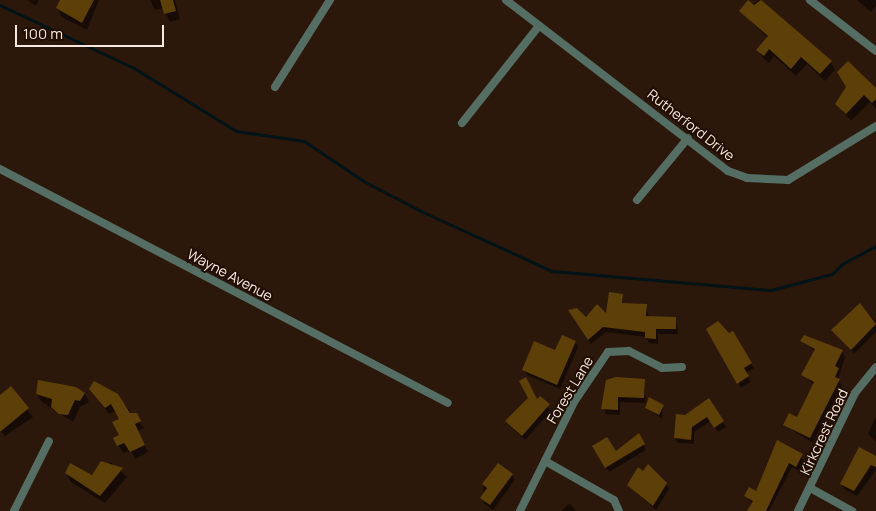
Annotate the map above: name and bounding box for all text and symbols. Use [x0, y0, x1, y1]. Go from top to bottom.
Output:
scale bar [18, 15, 166, 47]
text: 100 m [23, 23, 63, 44]
street label: Rutherford Drive [644, 86, 738, 164]
street label: Wayne Avenue [184, 245, 276, 305]
street label: Forest Lane [543, 353, 597, 427]
street label: Kirkcrest Road [797, 386, 851, 478]

